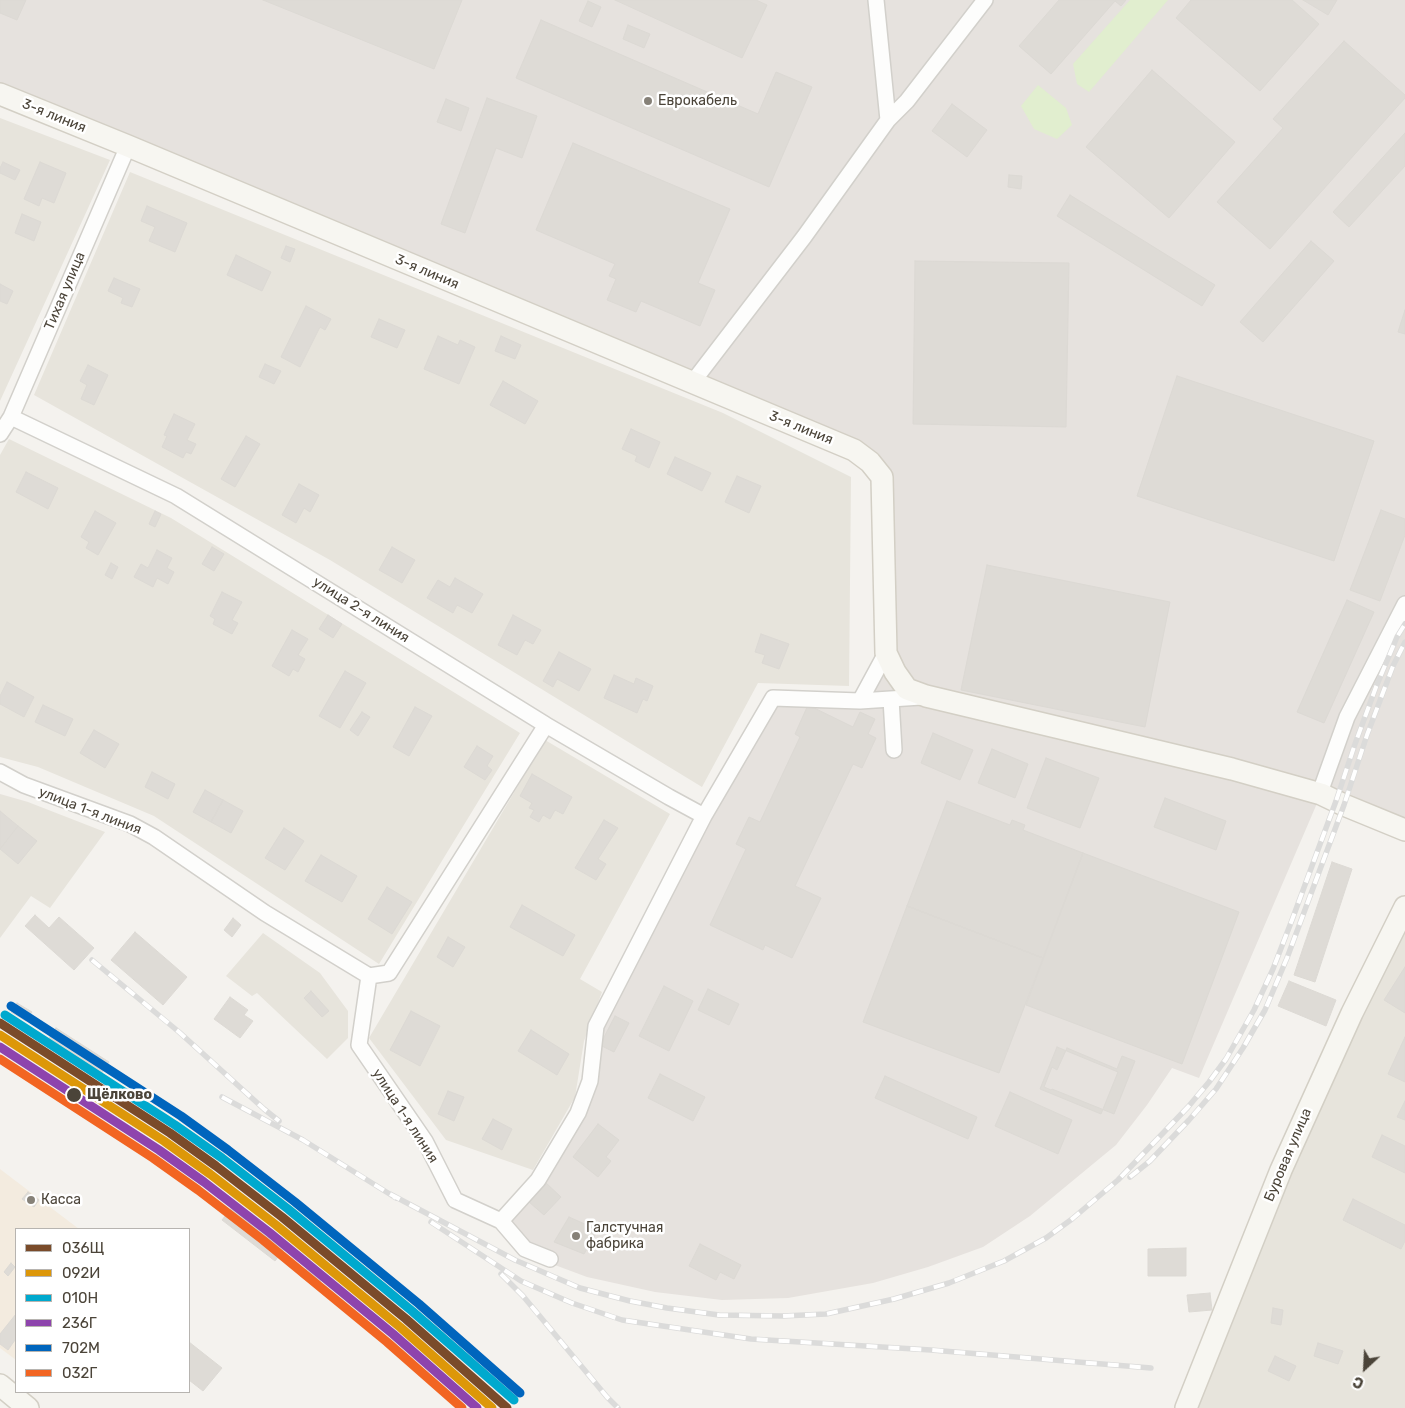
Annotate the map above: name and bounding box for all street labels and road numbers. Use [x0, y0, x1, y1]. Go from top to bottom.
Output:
street label: 3-я линия [20, 96, 88, 136]
street label: Тихая улица [41, 249, 89, 333]
street label: 3-я линия [393, 251, 461, 293]
street label: 3-я линия [767, 408, 835, 448]
street label: улица 2-я линия [310, 574, 412, 646]
street label: улица 1-я линия [36, 784, 144, 838]
street label: улица 1-я линия [368, 1066, 442, 1166]
street label: Буровая улица [1261, 1106, 1315, 1204]

